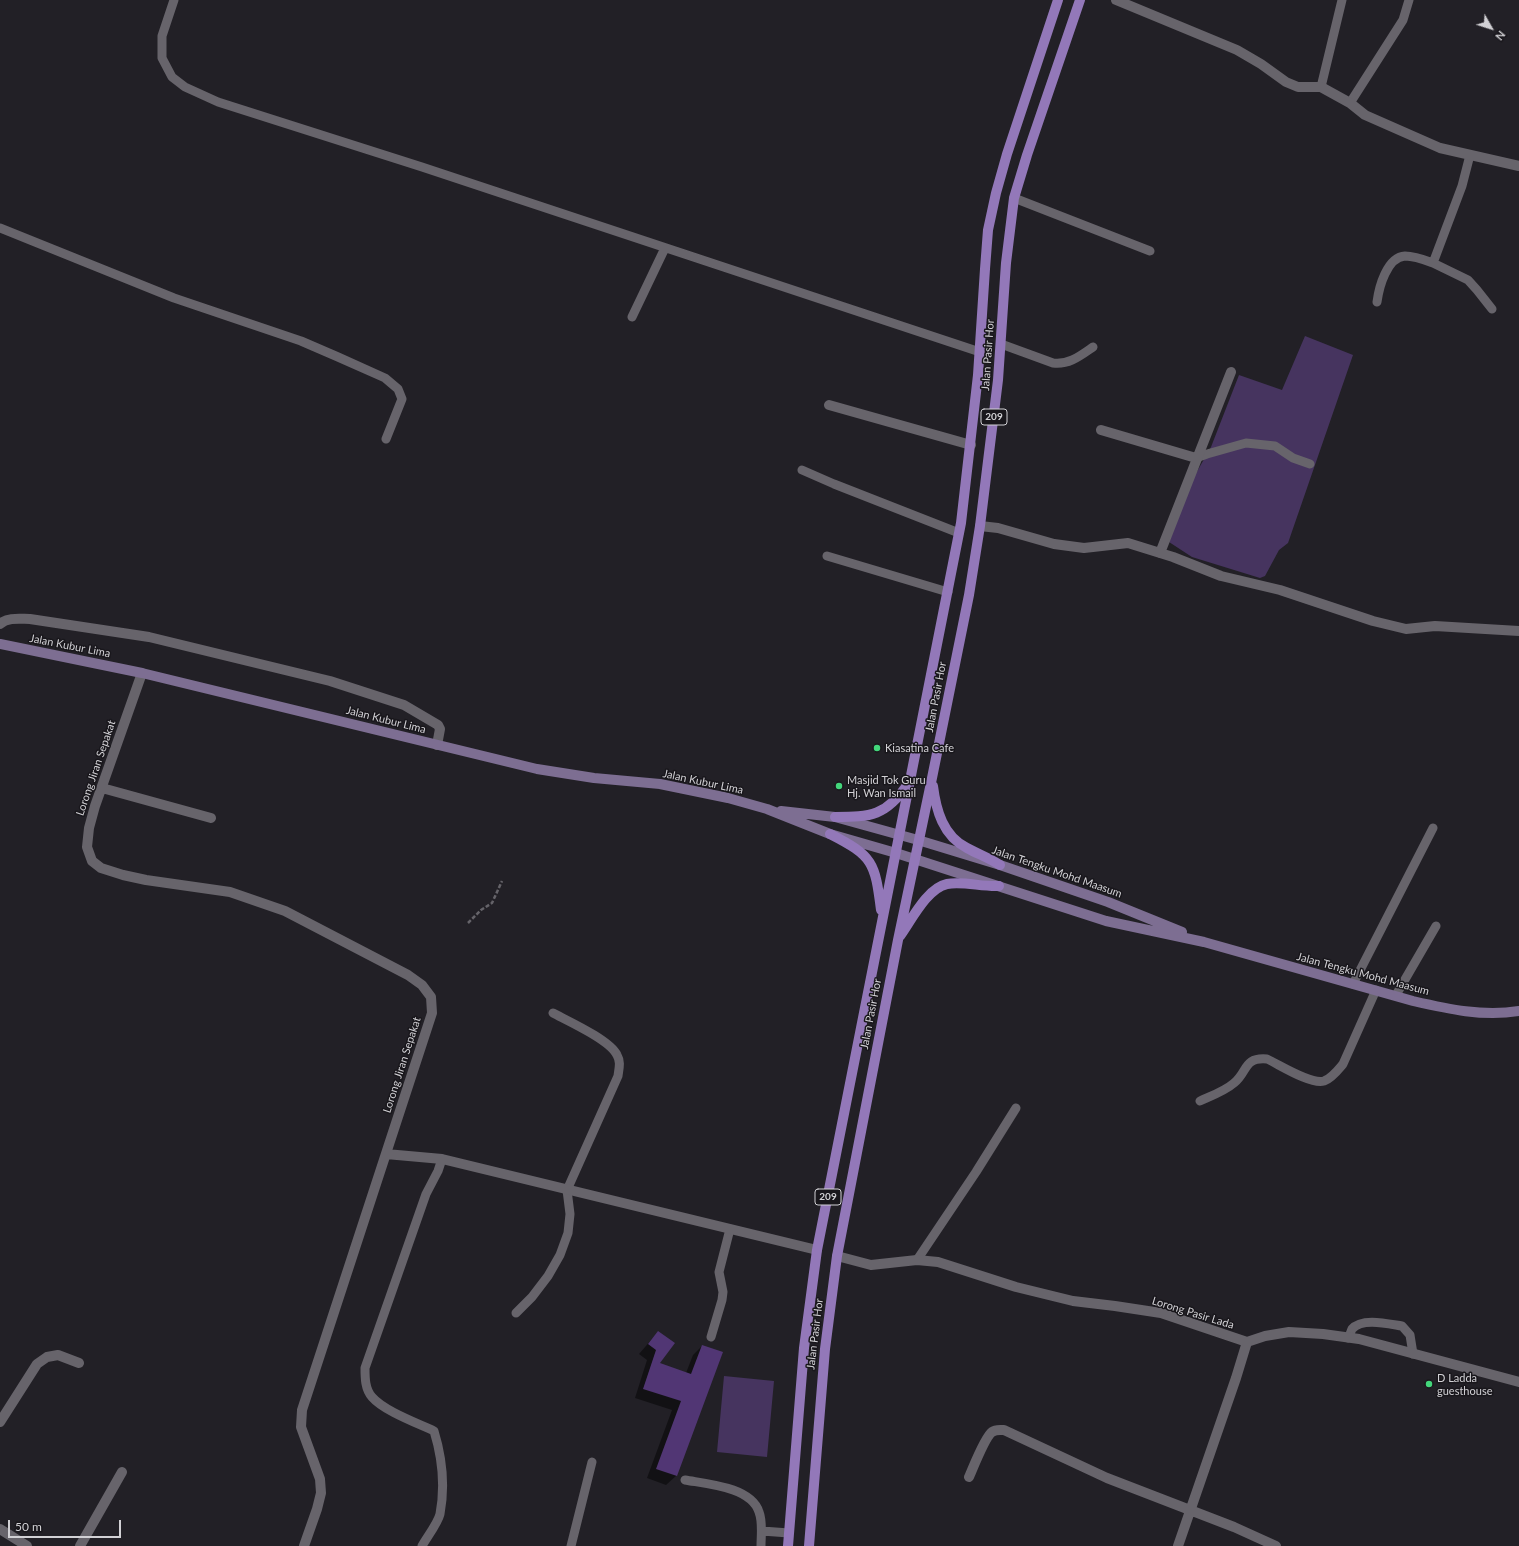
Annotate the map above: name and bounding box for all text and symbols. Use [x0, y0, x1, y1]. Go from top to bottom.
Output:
north arrow [1471, 8, 1511, 48]
text: N [1493, 28, 1508, 43]
street label: Jalan Pasir Hor [979, 319, 997, 391]
road number: 209 [981, 409, 1007, 425]
street label: Jalan Kubur Lima [29, 632, 111, 660]
street label: Jalan Pasir Hor [923, 661, 949, 733]
street label: Jalan Kubur Lima [345, 704, 427, 736]
street label: Lorong Jiran Sepakat [73, 719, 119, 817]
place label: Kiasatina Cafe [885, 741, 954, 755]
marker: Kiasatina Cafe [872, 743, 882, 753]
street label: Jalan Kubur Lima [662, 767, 744, 797]
place label: Masjid Tok Guru Hj. Wan Ismail [847, 773, 926, 799]
marker: Masjid Tok Guru Hj. Wan Ismail [834, 781, 844, 791]
street label: Jalan Tengku Mohd Maasum [990, 844, 1124, 900]
street label: Jalan Tengku Mohd Maasum [1295, 950, 1431, 998]
street label: Jalan Pasir Hor [858, 978, 884, 1050]
street label: Lorong Jiran Sepakat [380, 1015, 424, 1115]
road number: 209 [815, 1189, 841, 1205]
street label: Lorong Pasir Lada [1150, 1294, 1236, 1332]
street label: Jalan Pasir Hor [804, 1298, 826, 1370]
place label: D Ladda guesthouse [1437, 1371, 1492, 1397]
marker: D Ladda guesthouse [1424, 1379, 1434, 1389]
scale bar [10, 1512, 123, 1538]
text: 50 m [15, 1519, 42, 1534]

